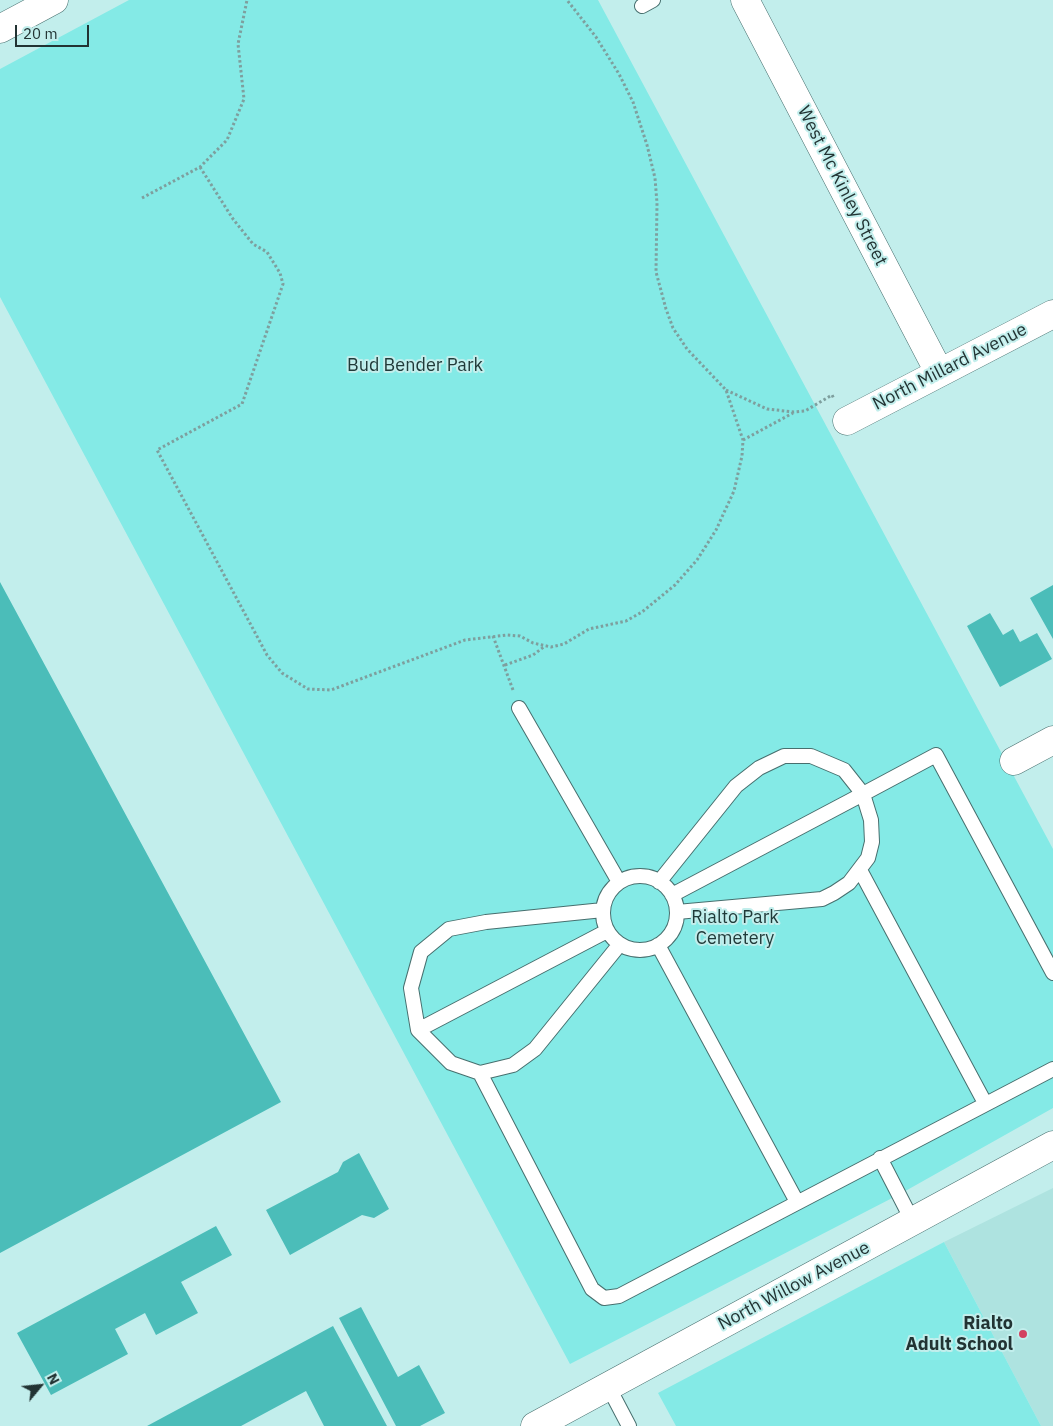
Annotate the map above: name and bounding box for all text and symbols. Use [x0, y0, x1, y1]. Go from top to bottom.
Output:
scale bar [18, 15, 91, 47]
text: 20 m [23, 24, 58, 43]
street label: West Mc Kinley Street [792, 103, 892, 269]
street label: North Millard Avenue [869, 319, 1031, 415]
park label: Bud Bender Park [347, 355, 483, 377]
park label: Rialto Park Cemetery [691, 907, 779, 950]
street label: North Willow Avenue [714, 1237, 874, 1335]
place label: Rialto Adult School [905, 1313, 1013, 1356]
marker: Rialto Adult School [1017, 1328, 1029, 1340]
north arrow [15, 1361, 65, 1411]
text: N [43, 1370, 64, 1388]

